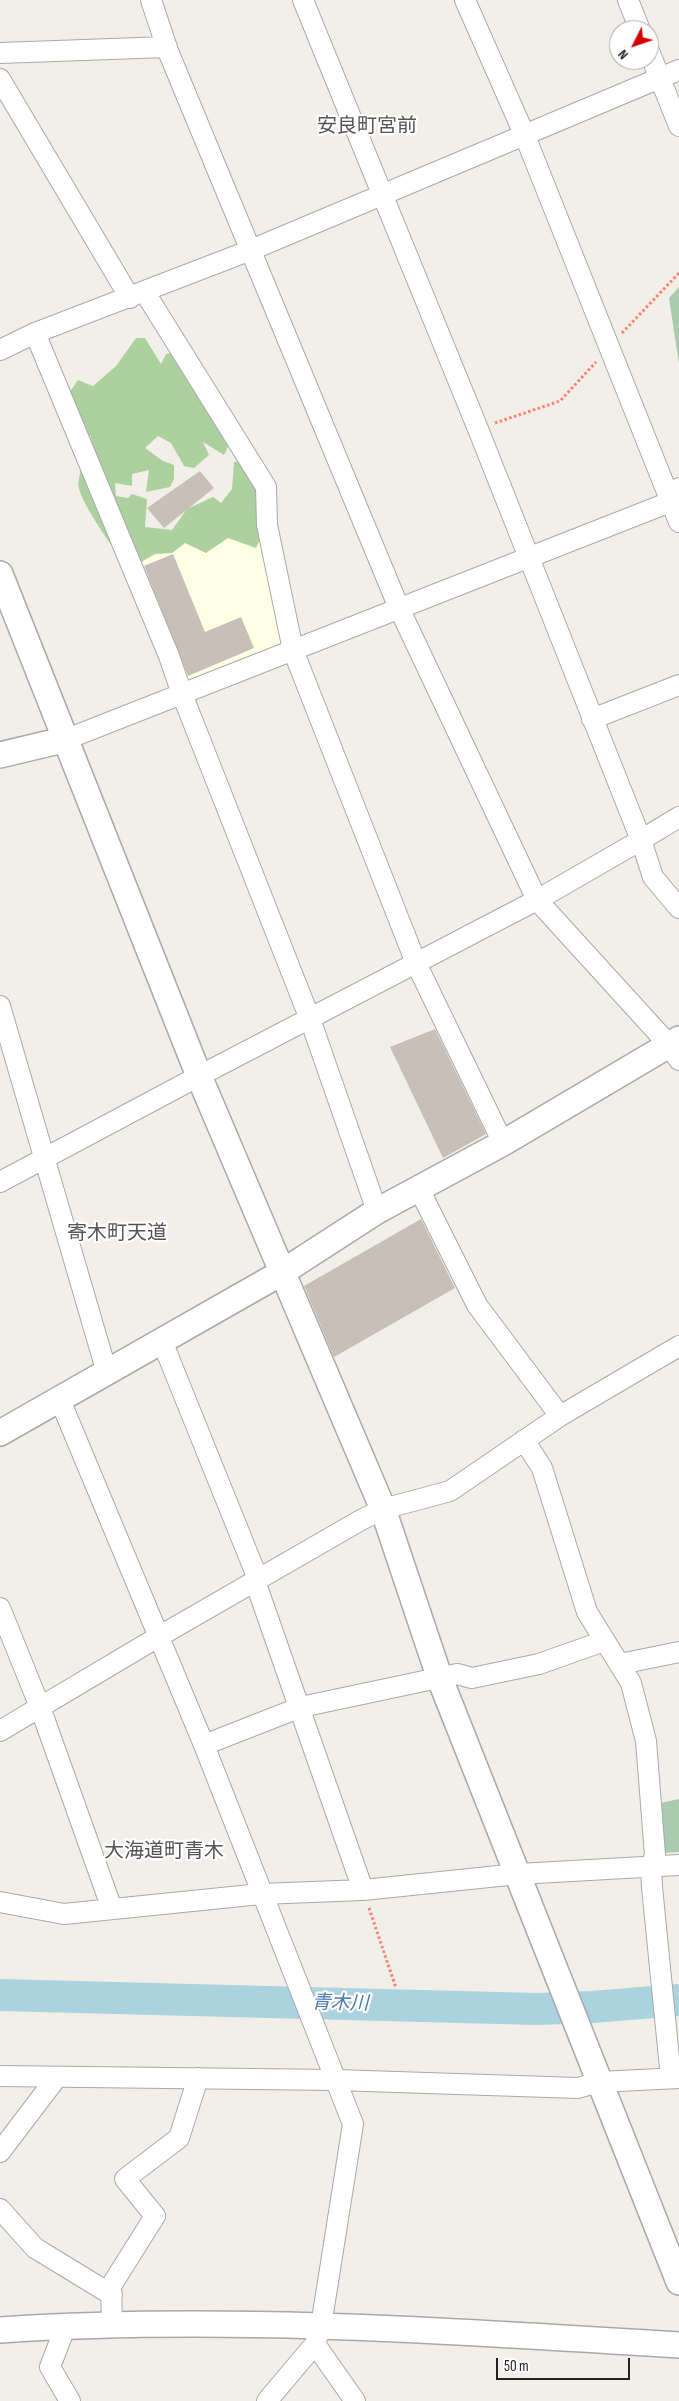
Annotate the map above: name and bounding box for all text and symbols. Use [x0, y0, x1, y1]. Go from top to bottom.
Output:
north arrow [609, 20, 659, 70]
text: N [614, 46, 632, 63]
district label: 安良町宮前 [317, 115, 417, 139]
district label: 寄木町天道 [67, 1222, 167, 1246]
district label: 大海道町青木 [104, 1840, 224, 1864]
water label: 青木川 [311, 1992, 369, 2016]
scale bar [499, 2348, 633, 2380]
text: 50 m [504, 2357, 529, 2376]

